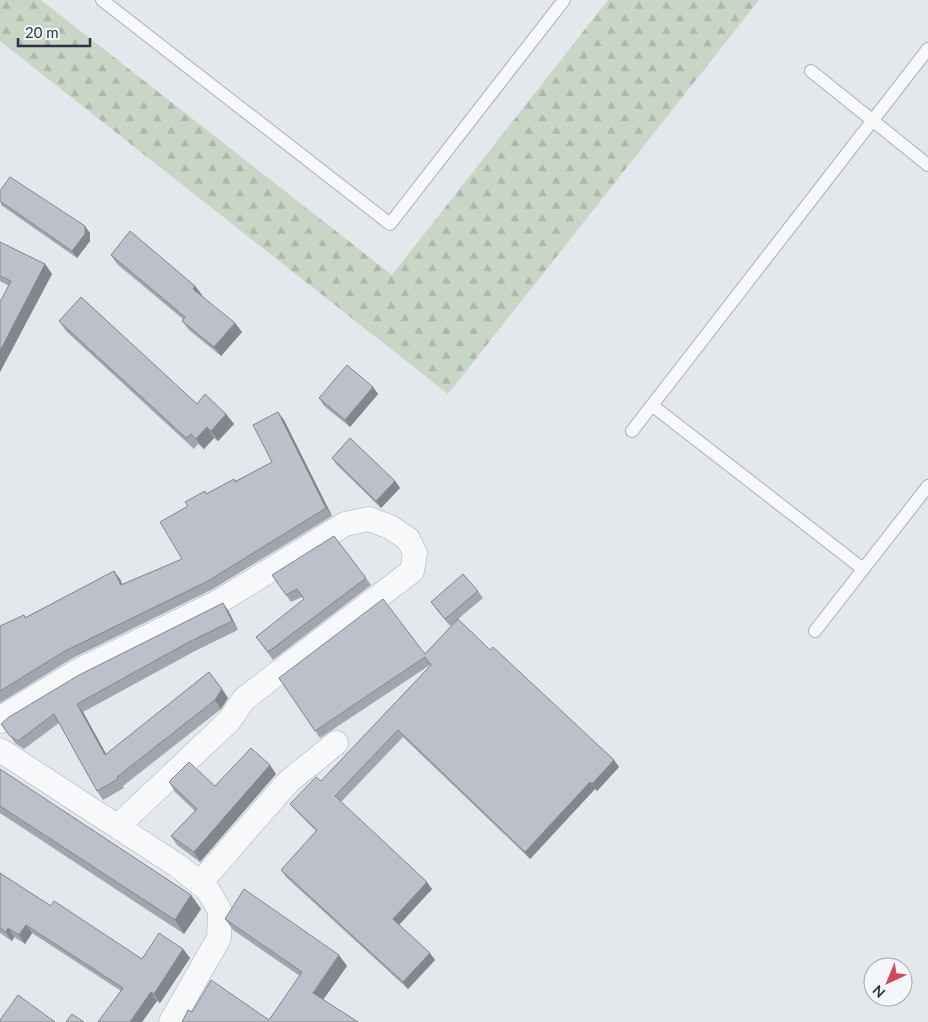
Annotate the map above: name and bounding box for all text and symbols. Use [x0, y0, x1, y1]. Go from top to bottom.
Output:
scale bar [18, 15, 90, 47]
text: 20 m [25, 23, 59, 41]
north arrow [863, 957, 913, 1007]
text: N [869, 982, 888, 1002]

